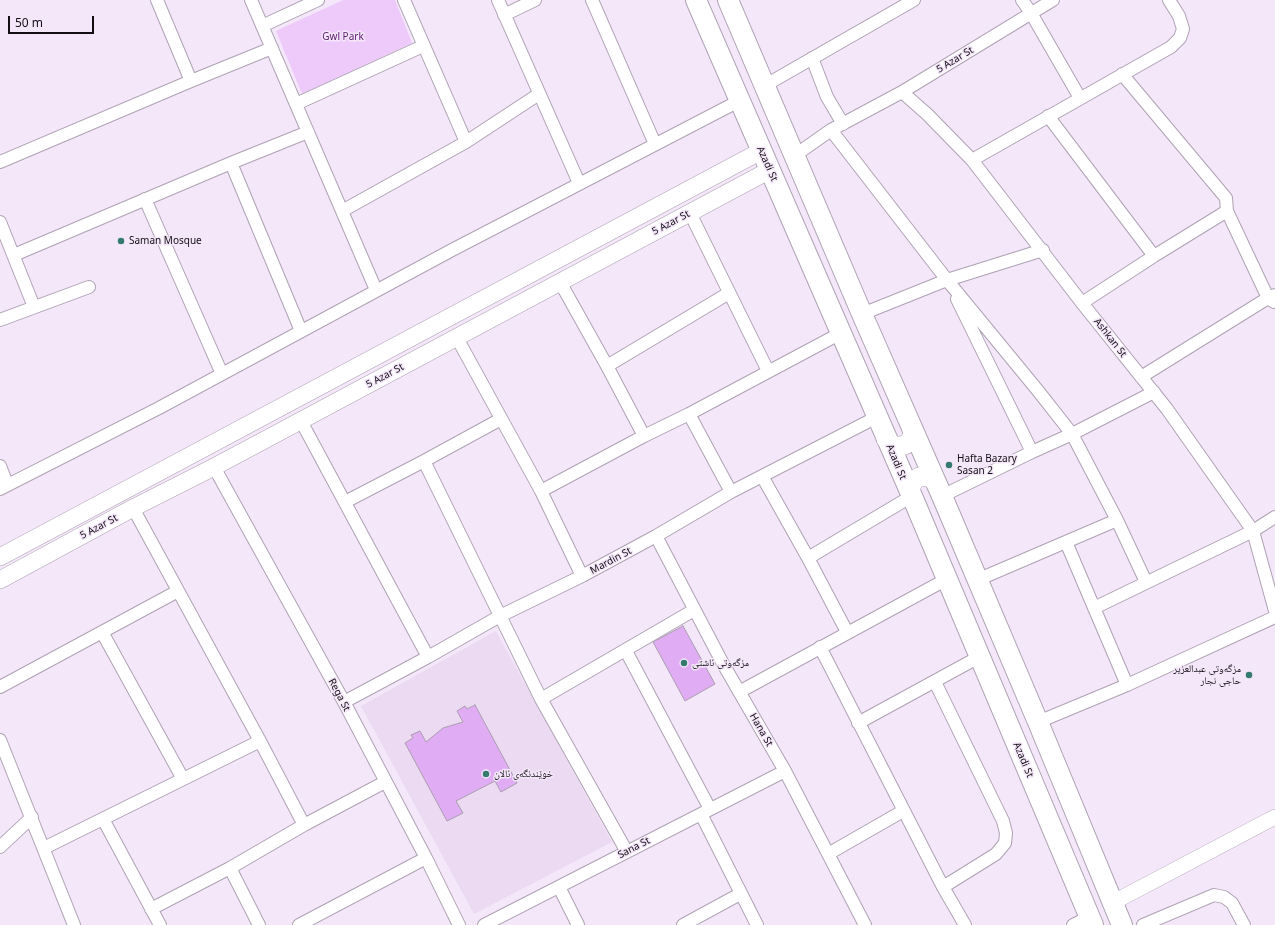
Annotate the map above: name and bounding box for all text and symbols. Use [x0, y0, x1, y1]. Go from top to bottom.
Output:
scale bar [10, 8, 96, 34]
text: 50 m [15, 14, 43, 31]
park label: Gwl Park [322, 31, 364, 43]
street label: 5 Azar St [934, 44, 976, 76]
street label: Azadi St [754, 145, 780, 183]
street label: 5 Azar St [650, 208, 692, 238]
place label: Saman Mosque [129, 235, 202, 247]
marker: Saman Mosque [116, 236, 126, 246]
street label: Ashkan St [1091, 316, 1129, 360]
street label: 5 Azar St [364, 361, 406, 391]
street label: Azadi St [883, 443, 909, 481]
place label: Hafta Bazary Sasan 2 [957, 453, 1017, 476]
marker: Hafta Bazary Sasan 2 [944, 460, 954, 470]
street label: 5 Azar St [78, 512, 120, 542]
street label: Mardin St [588, 545, 634, 577]
place label: مزگەوتی ئاشتی [692, 657, 749, 669]
marker: مزگەوتی ئاشتی [679, 658, 689, 668]
place label: مزگەوتی عبدالعزير حاجی نجار [1173, 663, 1241, 686]
marker: مزگەوتی عبدالعزير حاجی نجار [1244, 670, 1254, 680]
street label: Rega St [325, 677, 353, 713]
street label: Hana St [747, 711, 775, 749]
street label: Azadi St [1010, 741, 1036, 779]
place label: خوێندنگەی ئالان [494, 768, 553, 780]
marker: خوێندنگەی ئالان [481, 769, 491, 779]
street label: Sana St [616, 835, 652, 861]

